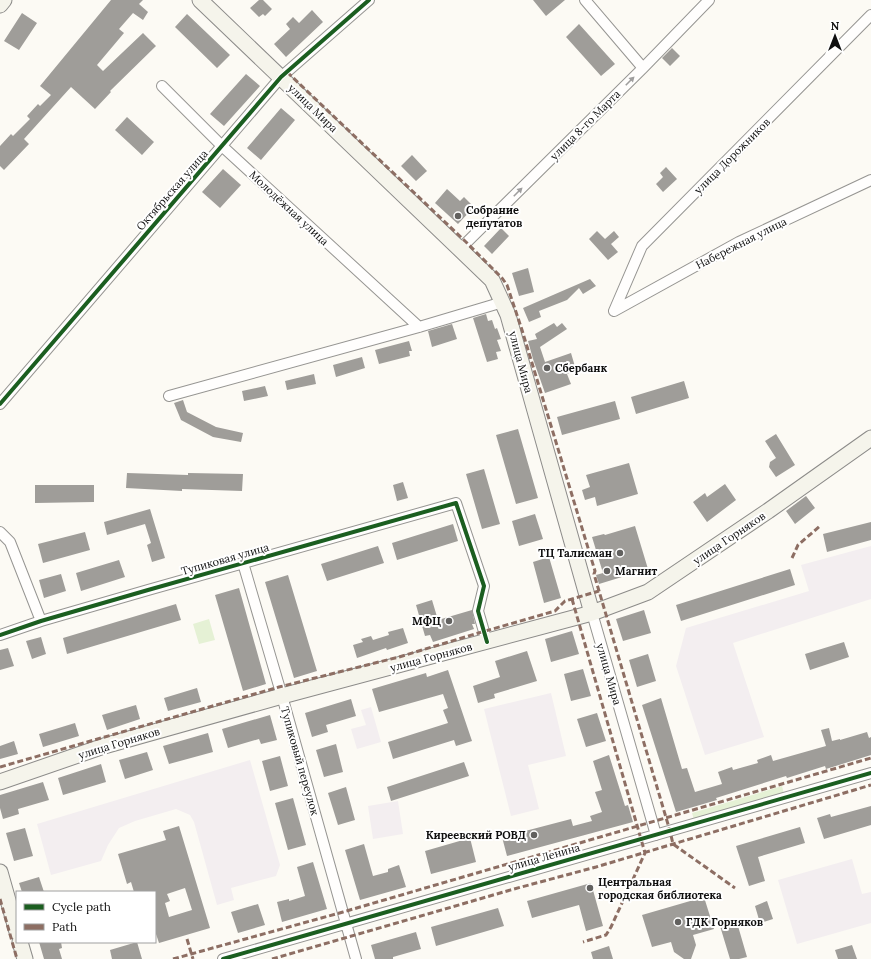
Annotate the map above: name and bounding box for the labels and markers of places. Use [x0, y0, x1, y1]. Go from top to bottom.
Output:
place label: Собрание депутатов [466, 203, 523, 230]
marker: Собрание депутатов [453, 211, 463, 221]
place label: Сбербанк [555, 361, 608, 375]
marker: Сбербанк [542, 363, 552, 373]
place label: ТЦ Талисман [538, 546, 612, 560]
marker: ТЦ Талисман [615, 548, 625, 558]
place label: Магнит [615, 564, 657, 578]
marker: Магнит [602, 566, 612, 576]
place label: МФЦ [412, 614, 441, 628]
marker: МФЦ [444, 616, 454, 626]
place label: Киреевский РОВД [426, 828, 526, 842]
marker: Киреевский РОВД [529, 830, 539, 840]
place label: Центральная городская библиотека [598, 875, 722, 902]
marker: Центральная городская библиотека [585, 883, 595, 893]
place label: ГДК Горняков [686, 915, 764, 929]
marker: ГДК Горняков [673, 917, 683, 927]

